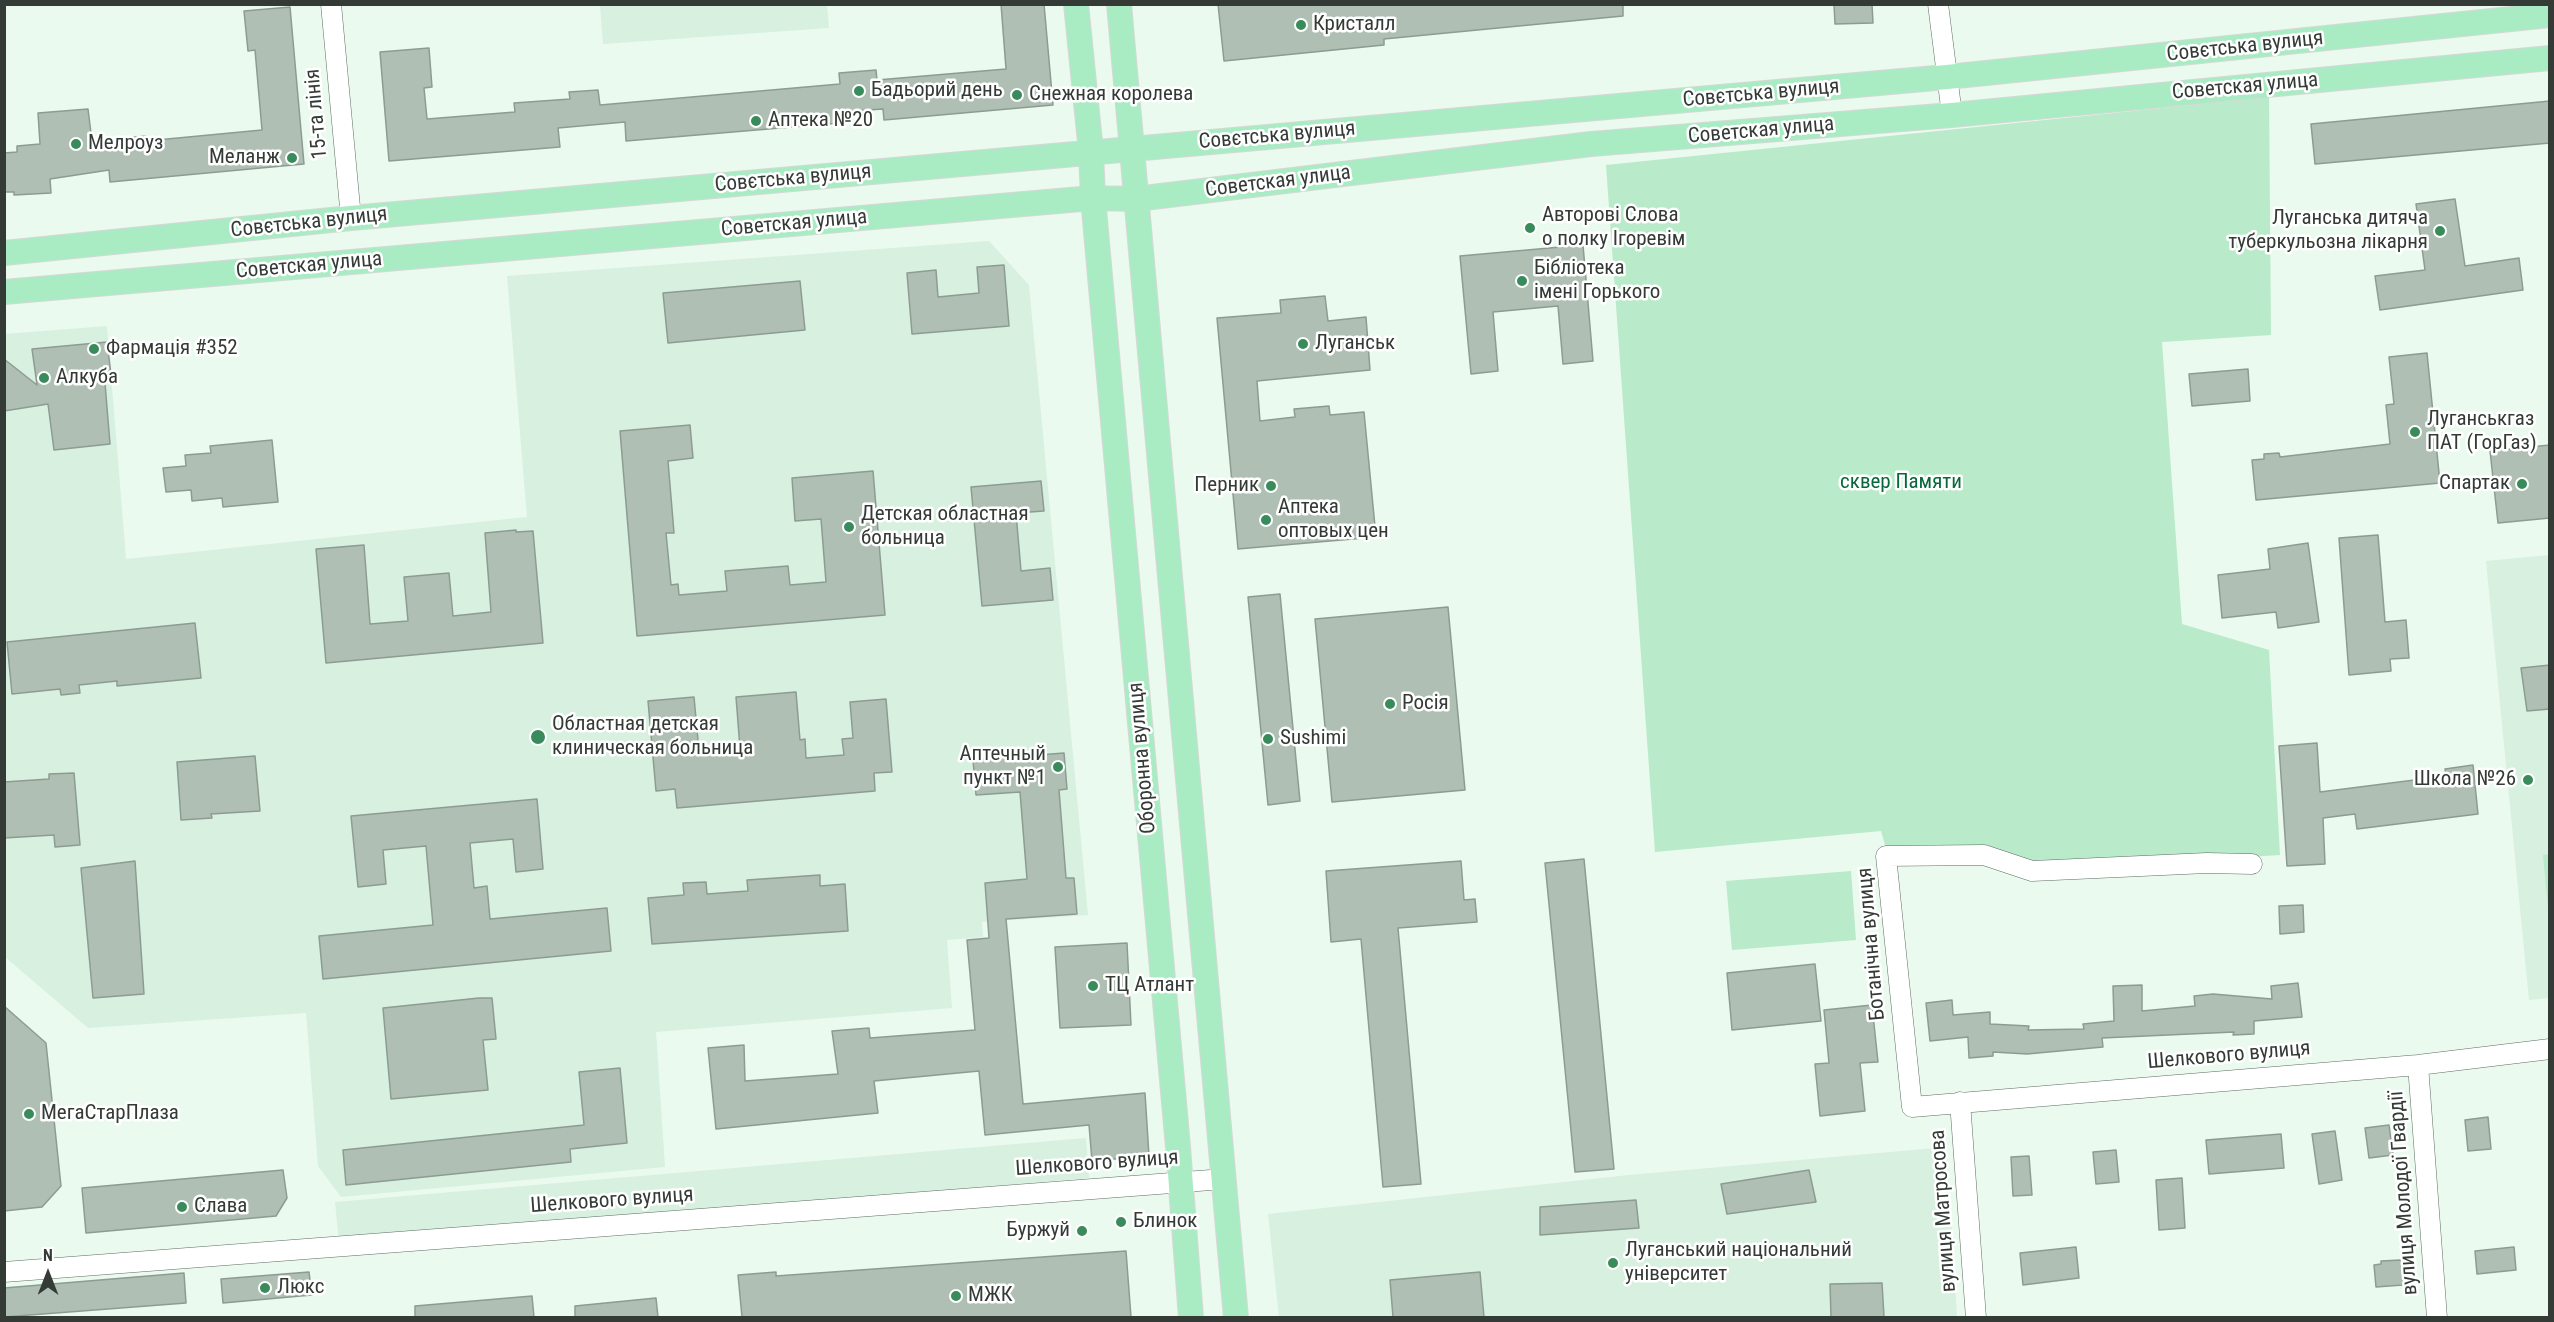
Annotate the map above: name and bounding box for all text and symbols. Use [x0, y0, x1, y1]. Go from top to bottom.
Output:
place label: Кристалл [1313, 12, 1396, 38]
marker: Кристалл [1294, 18, 1308, 32]
street label: Совєтська вулиця [2166, 26, 2324, 68]
street label: 15-та лінія [300, 68, 334, 160]
street label: Советская улица [2171, 68, 2319, 106]
street label: Совєтська вулиця [1682, 75, 1840, 113]
place label: Бадьорий день [871, 78, 1003, 104]
place label: Снежная королева [1029, 82, 1193, 108]
marker: Бадьорий день [852, 84, 866, 98]
marker: Снежная королева [1010, 88, 1024, 102]
place label: Аптека №20 [768, 108, 873, 134]
street label: Советская улица [1687, 112, 1835, 150]
marker: Аптека №20 [749, 114, 763, 128]
street label: Совєтська вулиця [1198, 117, 1356, 155]
place label: Мелроуз [88, 131, 163, 157]
marker: Мелроуз [69, 137, 83, 151]
place label: Меланж [209, 145, 280, 171]
marker: Меланж [285, 151, 299, 165]
street label: Совєтська вулиця [714, 160, 872, 198]
street label: Советская улица [1204, 161, 1352, 203]
street label: Совєтська вулиця [230, 202, 388, 244]
place label: Авторові Слова о полку Ігоревім [1542, 203, 1685, 253]
street label: Советская улица [720, 205, 868, 243]
place label: Луганська дитяча туберкульозна лікарня [2228, 206, 2428, 256]
marker: Авторові Слова о полку Ігоревім [1523, 221, 1537, 235]
marker: Луганська дитяча туберкульозна лікарня [2433, 224, 2447, 238]
street label: Советская улица [235, 247, 383, 285]
place label: Бібліотека імені Горького [1534, 256, 1660, 306]
marker: Бібліотека імені Горького [1515, 274, 1529, 288]
place label: Луганськ [1315, 331, 1395, 357]
place label: Фармація #352 [106, 336, 238, 362]
marker: Луганськ [1296, 337, 1310, 351]
marker: Фармація #352 [87, 342, 101, 356]
place label: Алкуба [56, 365, 118, 391]
marker: Алкуба [37, 371, 51, 385]
place label: Луганськгаз ПАТ (ГорГаз) [2427, 407, 2537, 457]
marker: Луганськгаз ПАТ (ГорГаз) [2408, 425, 2422, 439]
park label: сквер Памяти [1840, 470, 1962, 496]
place label: Спартак [2439, 471, 2510, 497]
place label: Перник [1194, 473, 1259, 499]
marker: Спартак [2515, 477, 2529, 491]
marker: Перник [1264, 479, 1278, 493]
place label: Аптека оптовых цен [1278, 495, 1389, 545]
place label: Детская областная больница [861, 502, 1029, 552]
marker: Аптека оптовых цен [1259, 513, 1273, 527]
marker: Детская областная больница [842, 520, 856, 534]
street label: Оборонна вулиця [1124, 681, 1162, 835]
place label: Росія [1402, 691, 1449, 717]
marker: Росія [1383, 697, 1397, 711]
place label: Областная детская клиническая больница [552, 712, 753, 762]
place label: Sushimi [1280, 726, 1346, 752]
marker: Областная детская клиническая больница [529, 728, 547, 746]
marker: Sushimi [1261, 732, 1275, 746]
place label: Аптечный пункт №1 [959, 742, 1046, 792]
marker: Аптечный пункт №1 [1051, 760, 1065, 774]
place label: Школа №26 [2414, 767, 2516, 793]
marker: Школа №26 [2521, 773, 2535, 787]
street label: Ботанічна вулиця [1853, 867, 1891, 1021]
place label: ТЦ Атлант [1105, 973, 1194, 999]
marker: ТЦ Атлант [1086, 979, 1100, 993]
street label: Шелкового вулиця [2146, 1036, 2312, 1076]
street label: вулиця Молодої Гвардії [2384, 1090, 2424, 1296]
place label: МегаСтарПлаза [41, 1101, 179, 1127]
marker: МегаСтарПлаза [22, 1107, 36, 1121]
street label: вулиця Матросова [1926, 1129, 1962, 1293]
street label: Шелкового вулиця [1015, 1146, 1179, 1182]
street label: Шелкового вулиця [530, 1183, 694, 1219]
place label: Слава [194, 1194, 247, 1220]
marker: Слава [175, 1200, 189, 1214]
place label: Блинок [1133, 1209, 1197, 1235]
marker: Блинок [1114, 1215, 1128, 1229]
place label: Буржуй [1006, 1218, 1070, 1244]
marker: Буржуй [1075, 1224, 1089, 1238]
place label: Луганський національний університет [1625, 1238, 1852, 1288]
north arrow [18, 1244, 78, 1304]
text: N [43, 1246, 53, 1265]
marker: Луганський національний університет [1606, 1256, 1620, 1270]
place label: Люкс [277, 1275, 324, 1301]
marker: Люкс [258, 1281, 272, 1295]
place label: МЖК [968, 1283, 1012, 1309]
marker: МЖК [949, 1289, 963, 1303]

